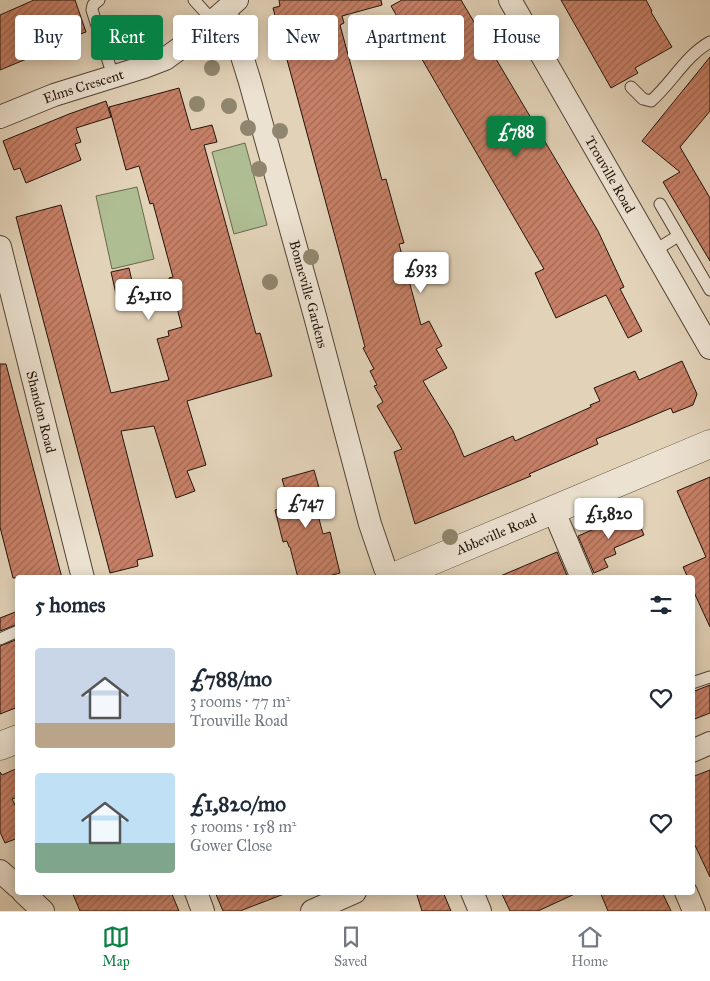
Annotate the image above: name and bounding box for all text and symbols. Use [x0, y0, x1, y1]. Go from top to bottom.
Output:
chip: Buy [15, 15, 81, 60]
chip: Rent [91, 15, 163, 60]
chip: Filters [173, 15, 258, 60]
chip: New [268, 15, 338, 60]
chip: Apartment [348, 15, 464, 60]
chip: House [474, 15, 559, 60]
street label: Elms Crescent [41, 66, 126, 108]
pin: £788 [486, 116, 546, 158]
text: £788 [498, 122, 534, 141]
street label: Trouville Road [581, 133, 639, 216]
street label: Bonneville Gardens [285, 238, 331, 350]
pin: £933 [391, 252, 451, 294]
text: £933 [405, 258, 437, 277]
pin: £2,110 [108, 278, 190, 321]
text: £2,110 [126, 285, 172, 304]
street label: Shandon Road [22, 369, 59, 455]
pin: £747 [276, 486, 336, 529]
text: £747 [288, 493, 324, 512]
pin: £1,820 [568, 498, 650, 540]
text: £1,820 [585, 504, 633, 523]
street label: Abbeville Road [453, 510, 539, 559]
icon: filters [647, 591, 675, 619]
text: 5 homes [35, 592, 106, 618]
text: £788/mo [190, 666, 272, 692]
icon: home [75, 668, 135, 728]
icon: heart [647, 684, 675, 712]
text: 3 rooms · 77 m² [190, 692, 290, 711]
text: Trouville Road [190, 711, 288, 730]
text: £1,820/mo [190, 791, 286, 817]
icon: home [75, 793, 135, 853]
icon: heart [647, 809, 675, 837]
text: 5 rooms · 158 m² [190, 817, 296, 836]
text: Gower Close [190, 836, 272, 855]
tab: Map [102, 923, 130, 970]
tab: Saved [334, 923, 367, 970]
tab: Home [571, 923, 608, 970]

